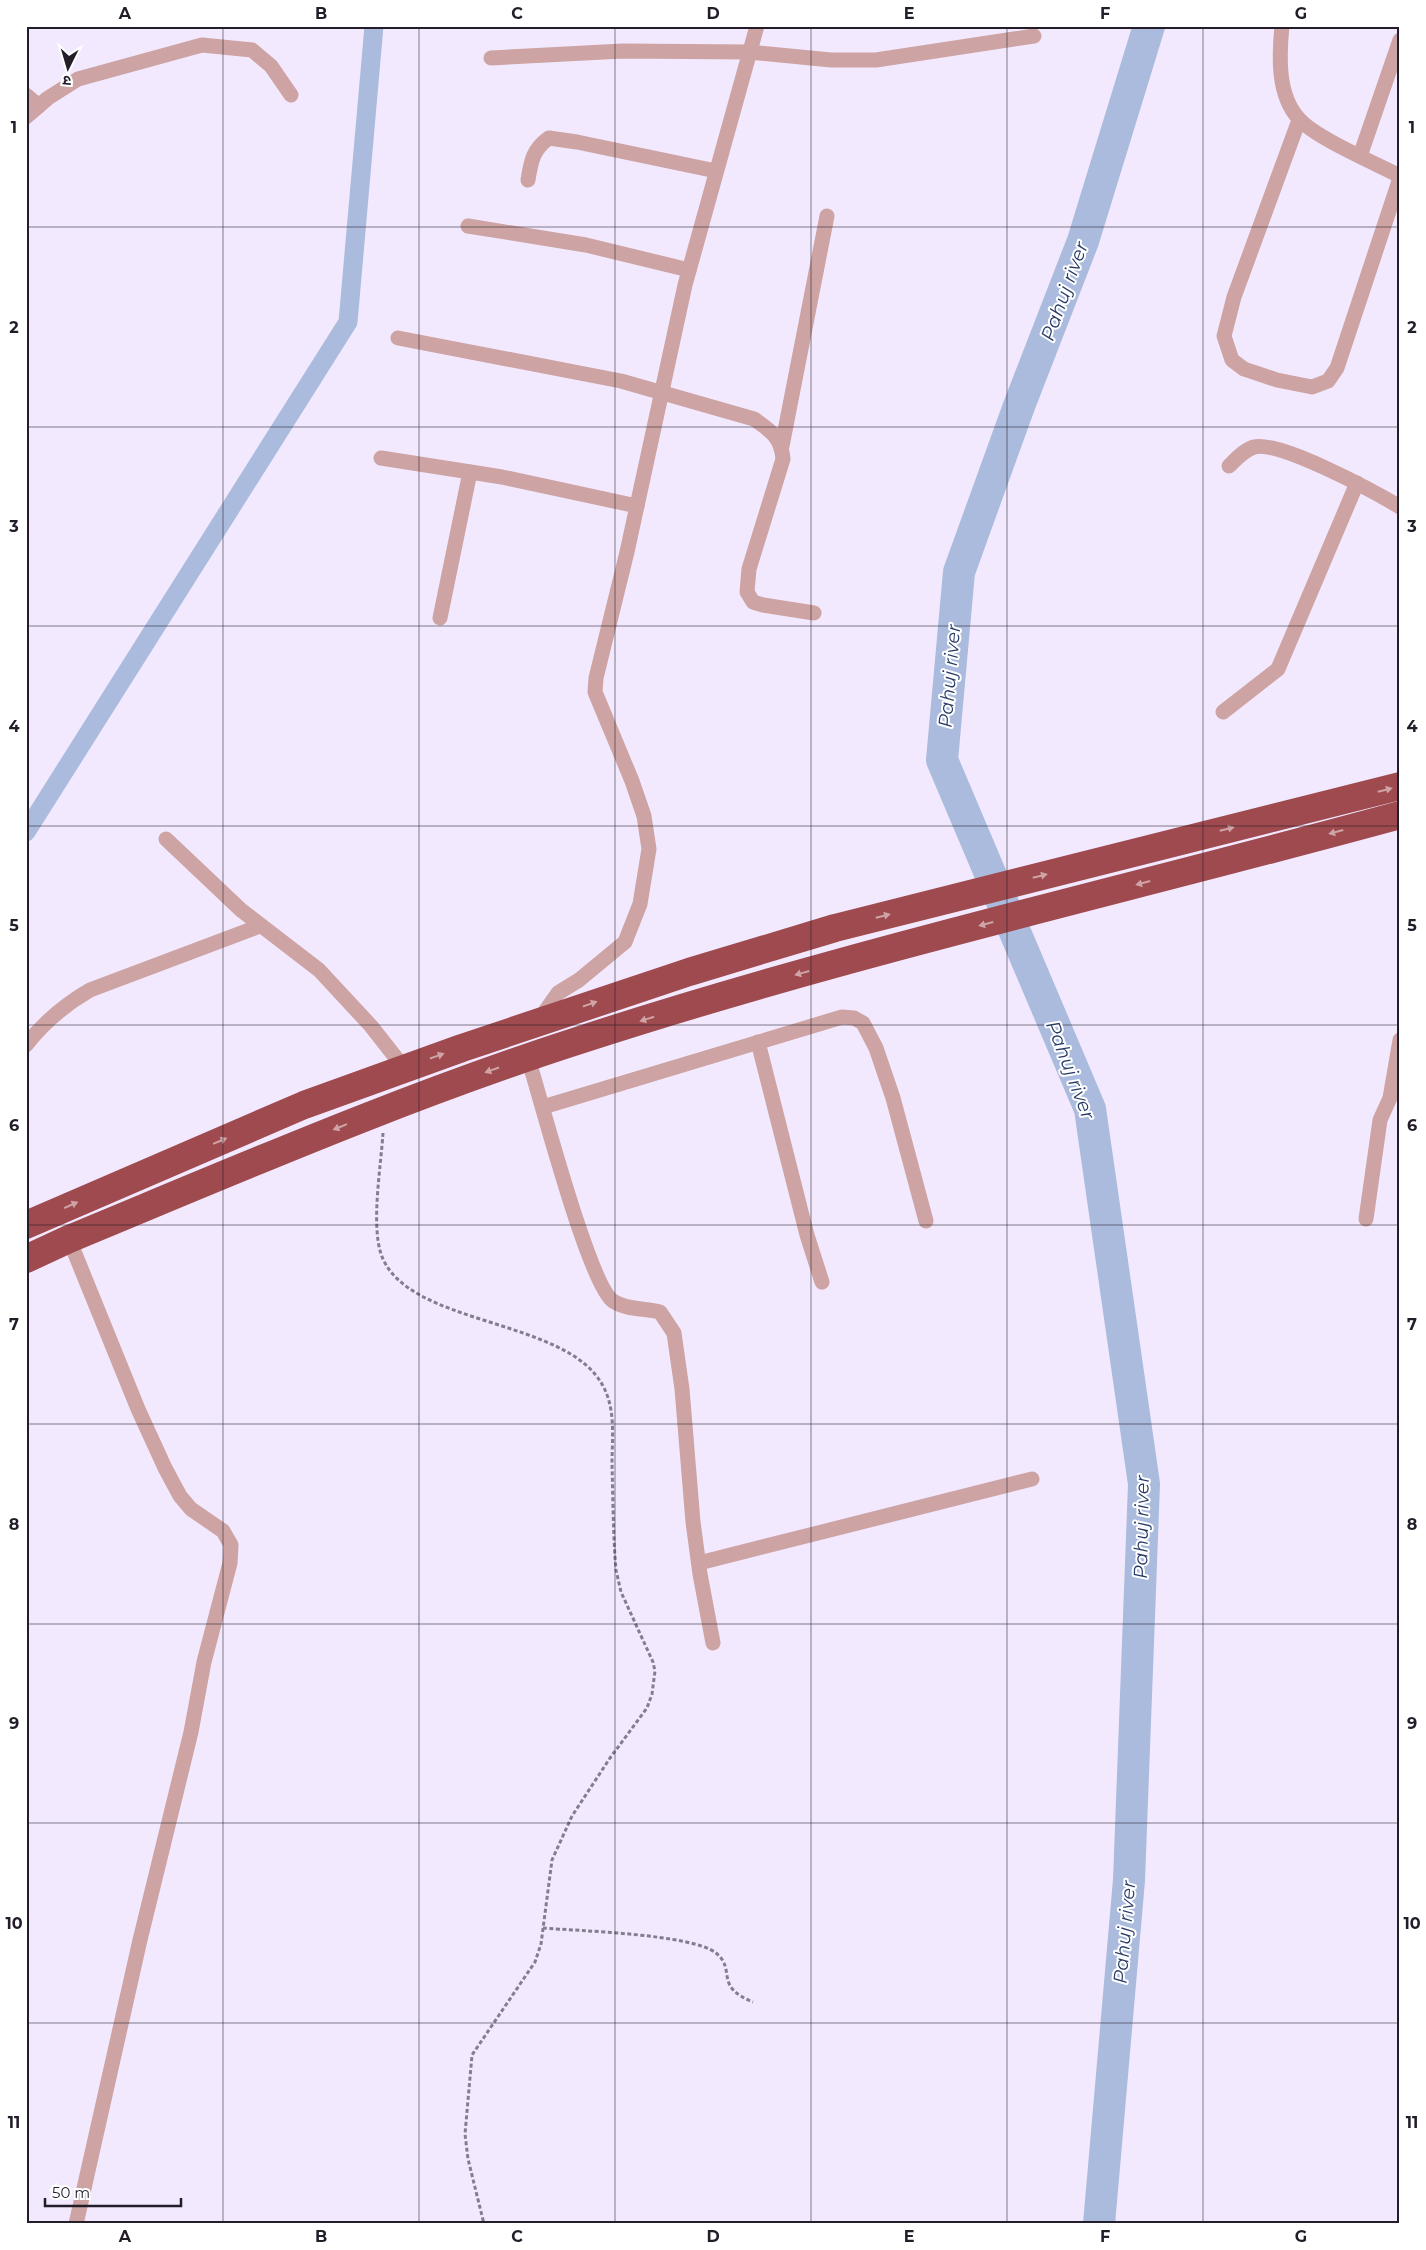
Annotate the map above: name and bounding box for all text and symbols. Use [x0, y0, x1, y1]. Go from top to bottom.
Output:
text: A [118, 4, 132, 23]
text: B [315, 4, 327, 23]
text: C [511, 4, 523, 23]
text: D [706, 4, 720, 23]
text: E [904, 4, 914, 23]
text: F [1100, 4, 1110, 23]
text: G [1295, 4, 1307, 23]
north arrow [42, 42, 92, 92]
text: उ [61, 72, 72, 90]
text: 1 [11, 118, 17, 137]
text: 1 [1409, 118, 1415, 137]
water label: Pahuj river [1036, 238, 1093, 344]
text: 2 [9, 318, 19, 337]
text: 2 [1407, 318, 1417, 337]
text: 3 [8, 517, 19, 536]
text: 3 [1406, 517, 1417, 536]
water label: Pahuj river [934, 623, 966, 729]
text: 4 [8, 717, 20, 736]
text: 4 [1406, 717, 1418, 736]
one-way arrow [1377, 786, 1392, 794]
one-way arrow [1219, 825, 1234, 833]
one-way arrow [1328, 828, 1343, 836]
one-way arrow [1033, 872, 1048, 880]
one-way arrow [1136, 879, 1151, 887]
one-way arrow [875, 912, 890, 920]
text: 5 [9, 916, 19, 935]
text: 5 [1407, 916, 1417, 935]
one-way arrow [979, 920, 994, 928]
one-way arrow [795, 969, 810, 977]
one-way arrow [583, 1000, 598, 1007]
one-way arrow [639, 1015, 654, 1023]
water label: Pahuj river [1041, 1018, 1100, 1123]
one-way arrow [429, 1052, 444, 1060]
one-way arrow [485, 1067, 500, 1074]
text: 6 [9, 1116, 19, 1135]
text: 6 [1407, 1116, 1417, 1135]
one-way arrow [332, 1123, 347, 1131]
one-way arrow [213, 1136, 227, 1144]
one-way arrow [64, 1201, 78, 1209]
text: 7 [9, 1315, 19, 1334]
text: 7 [1407, 1315, 1417, 1334]
water label: Pahuj river [1129, 1475, 1154, 1579]
text: 8 [9, 1515, 19, 1534]
text: 8 [1407, 1515, 1417, 1534]
text: 9 [9, 1714, 19, 1733]
text: 9 [1407, 1714, 1417, 1733]
water label: Pahuj river [1109, 1879, 1141, 1985]
text: 10 [5, 1914, 23, 1933]
text: 10 [1403, 1914, 1421, 1933]
text: 11 [8, 2113, 20, 2132]
text: 11 [1406, 2113, 1418, 2132]
scale bar [45, 2175, 181, 2207]
text: 50 m [52, 2183, 90, 2202]
text: A [118, 2227, 132, 2246]
text: B [315, 2227, 327, 2246]
text: C [511, 2227, 523, 2246]
text: D [706, 2227, 720, 2246]
text: E [904, 2227, 914, 2246]
text: F [1100, 2227, 1110, 2246]
text: G [1295, 2227, 1307, 2246]

